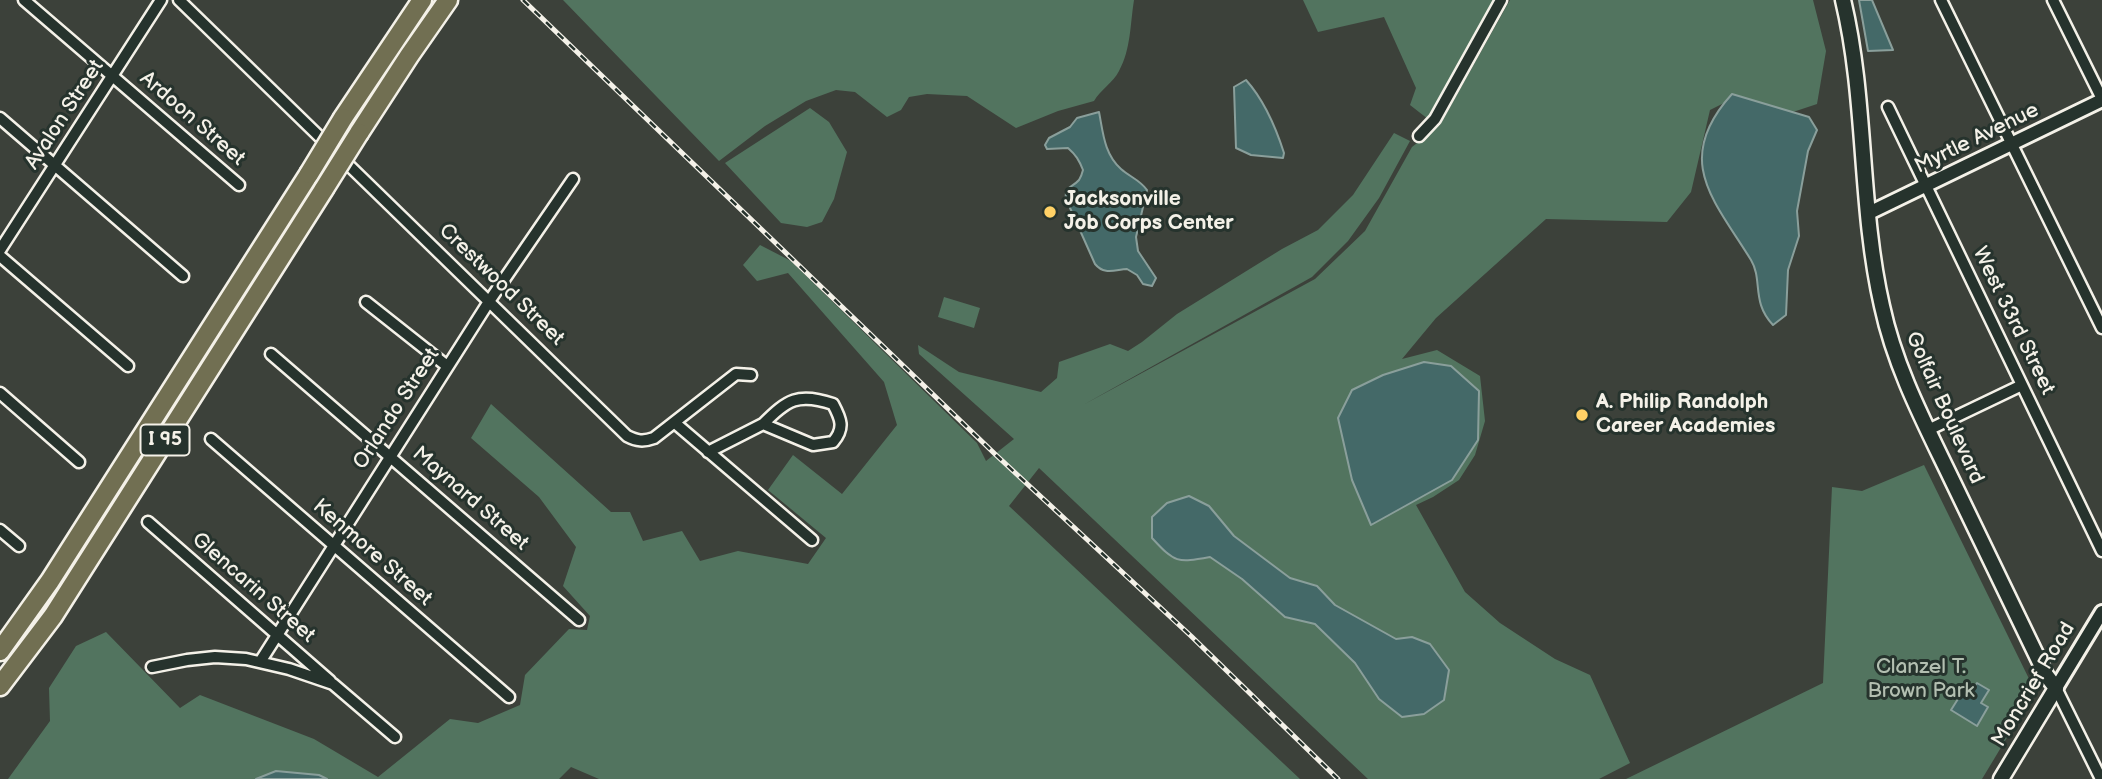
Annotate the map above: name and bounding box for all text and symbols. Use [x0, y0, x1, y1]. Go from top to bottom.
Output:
street label: Avalon Street [20, 55, 110, 175]
street label: Ardoon Street [134, 66, 250, 172]
street label: Myrtle Avenue [1911, 98, 2043, 180]
place label: Jacksonville Job Corps Center [1064, 187, 1234, 237]
marker: Jacksonville Job Corps Center [1042, 204, 1058, 220]
street label: Crestwood Street [433, 219, 569, 351]
street label: West 33rd Street [1966, 243, 2060, 399]
street label: Golfair Boulevard [1899, 328, 1989, 488]
street label: Orlando Street [349, 344, 445, 474]
place label: A. Philip Randolph Career Academies [1596, 390, 1775, 440]
marker: A. Philip Randolph Career Academies [1574, 407, 1590, 423]
road number: I 95 [140, 424, 190, 456]
street label: Maynard Street [407, 442, 533, 556]
street label: Kenmore Street [307, 494, 437, 612]
street label: Glencarin Street [186, 528, 320, 648]
street label: Moncrief Road [1987, 618, 2081, 752]
park label: Clanzel T. Brown Park [1867, 655, 1975, 705]

